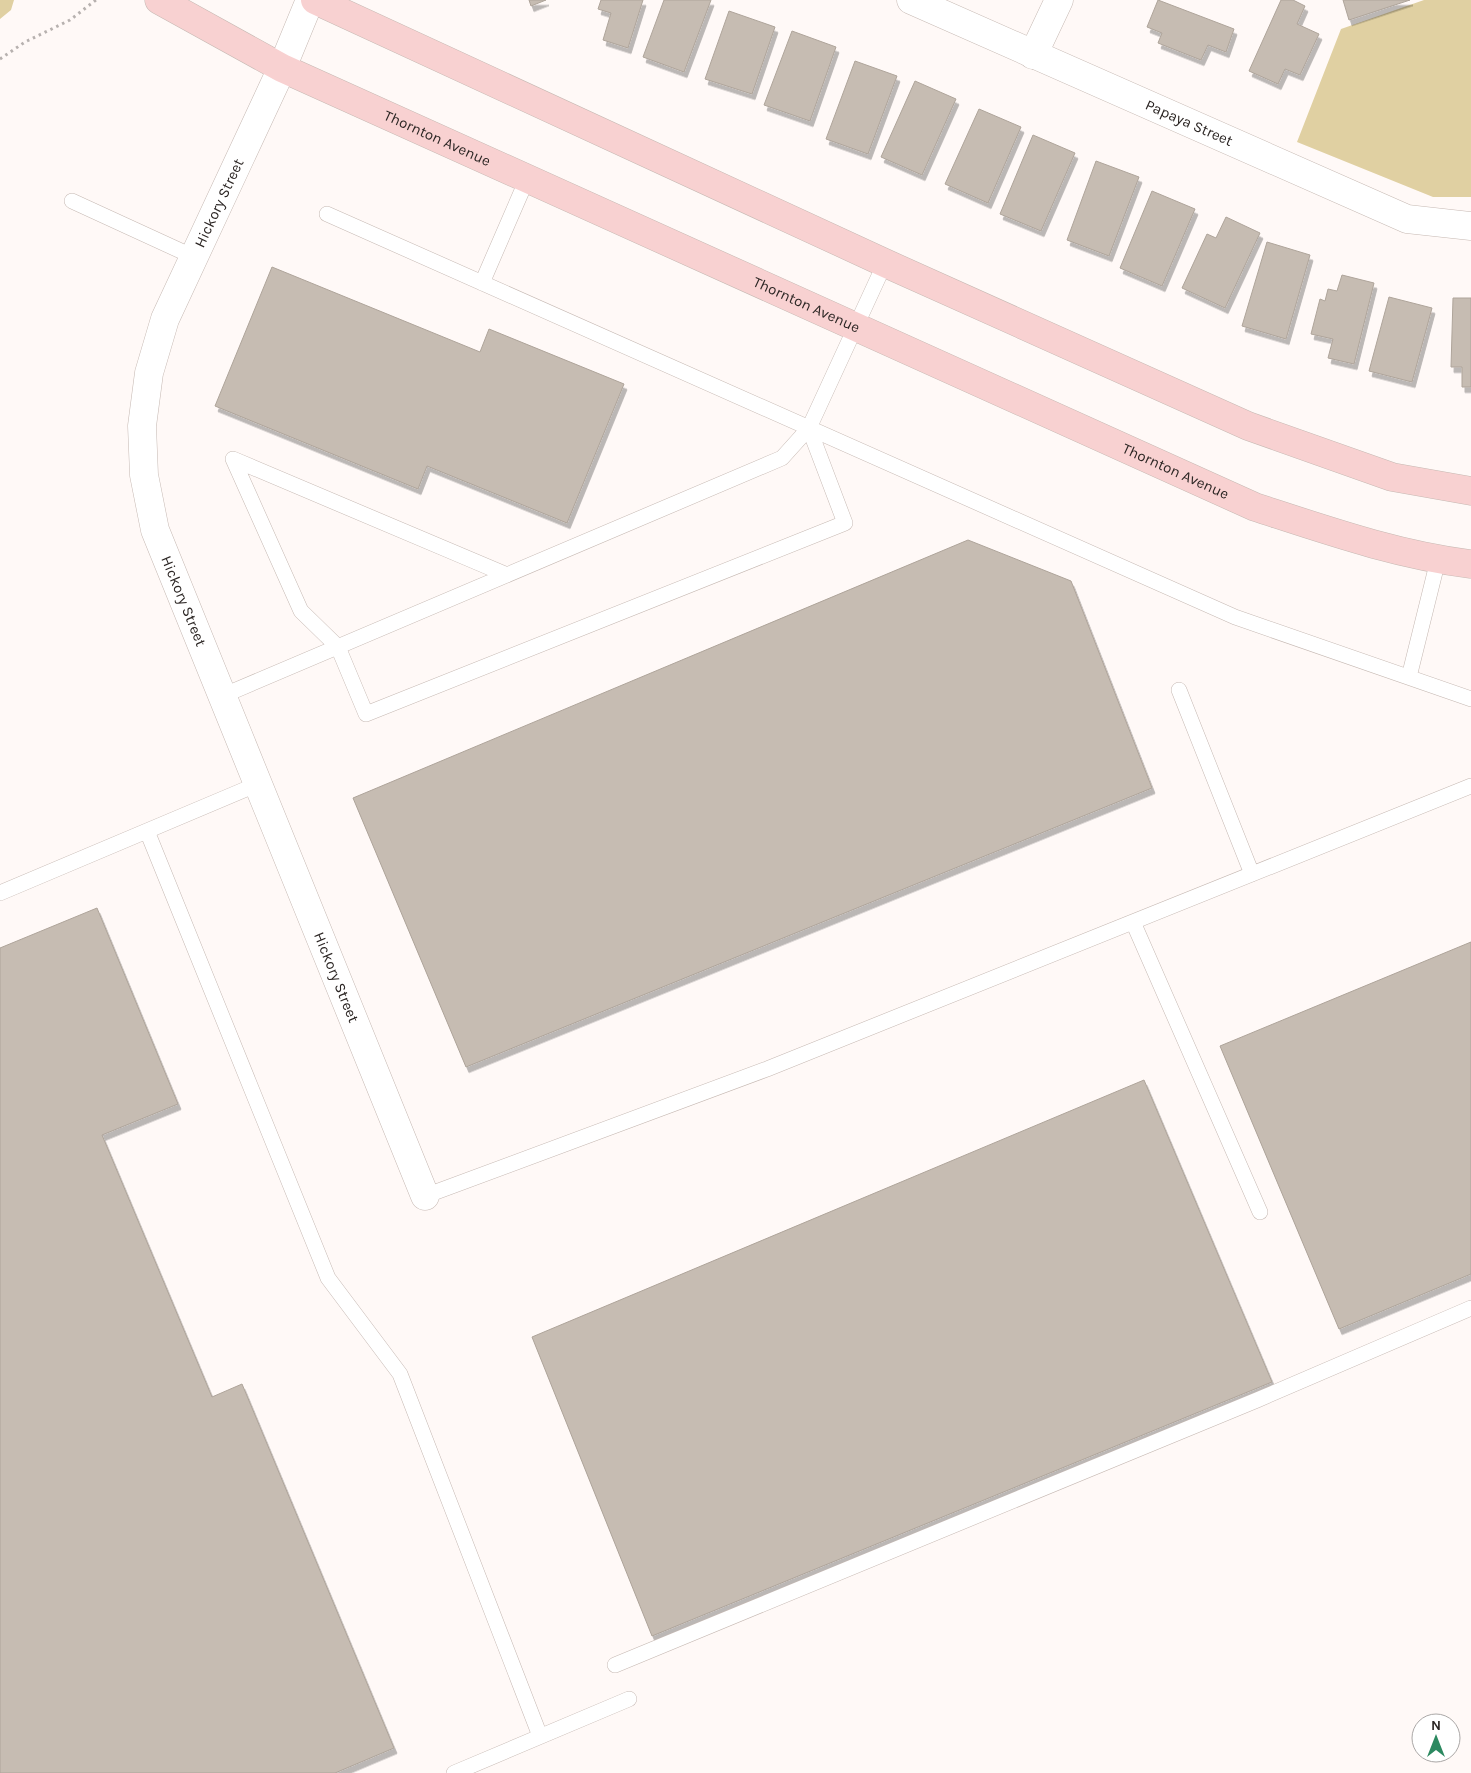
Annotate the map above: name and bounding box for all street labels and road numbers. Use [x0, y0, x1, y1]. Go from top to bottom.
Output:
street label: Papaya Street [1143, 96, 1236, 150]
street label: Thornton Avenue [381, 106, 494, 170]
street label: Hickory Street [191, 155, 248, 250]
street label: Thornton Avenue [750, 273, 863, 337]
street label: Thornton Avenue [1120, 439, 1232, 503]
street label: Hickory Street [157, 553, 210, 649]
street label: Hickory Street [310, 929, 363, 1026]

